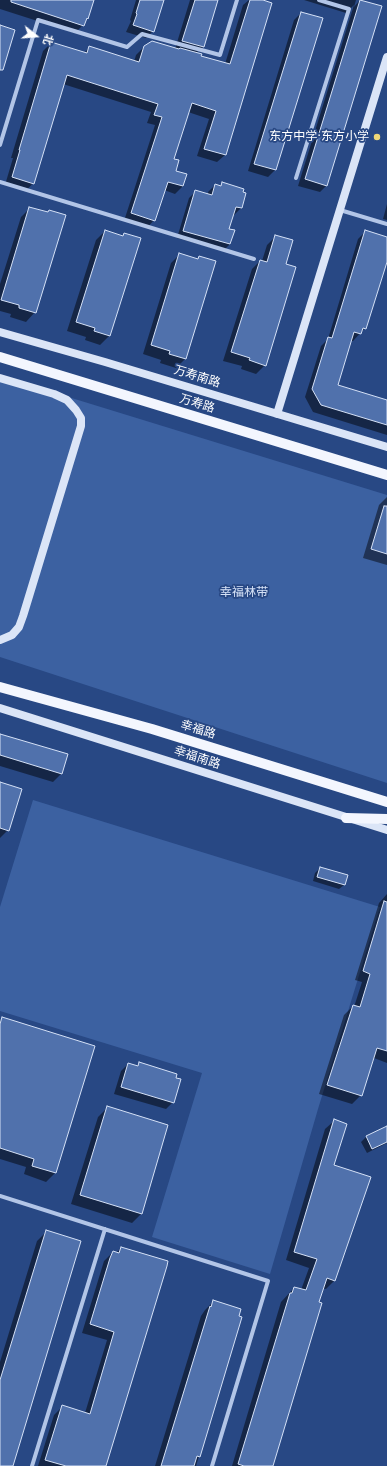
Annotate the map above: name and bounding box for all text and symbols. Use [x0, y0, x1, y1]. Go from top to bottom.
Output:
north arrow [16, 16, 56, 56]
text: 北 [40, 32, 56, 47]
place label: 东方中学·东方小学 [269, 130, 369, 144]
marker: 东方中学·东方小学 [372, 132, 382, 142]
street label: 万寿南路 [172, 363, 222, 391]
street label: 万寿路 [178, 392, 216, 416]
park label: 幸福林带 [220, 586, 268, 600]
street label: 幸福路 [179, 718, 217, 742]
street label: 幸福南路 [172, 744, 222, 772]

